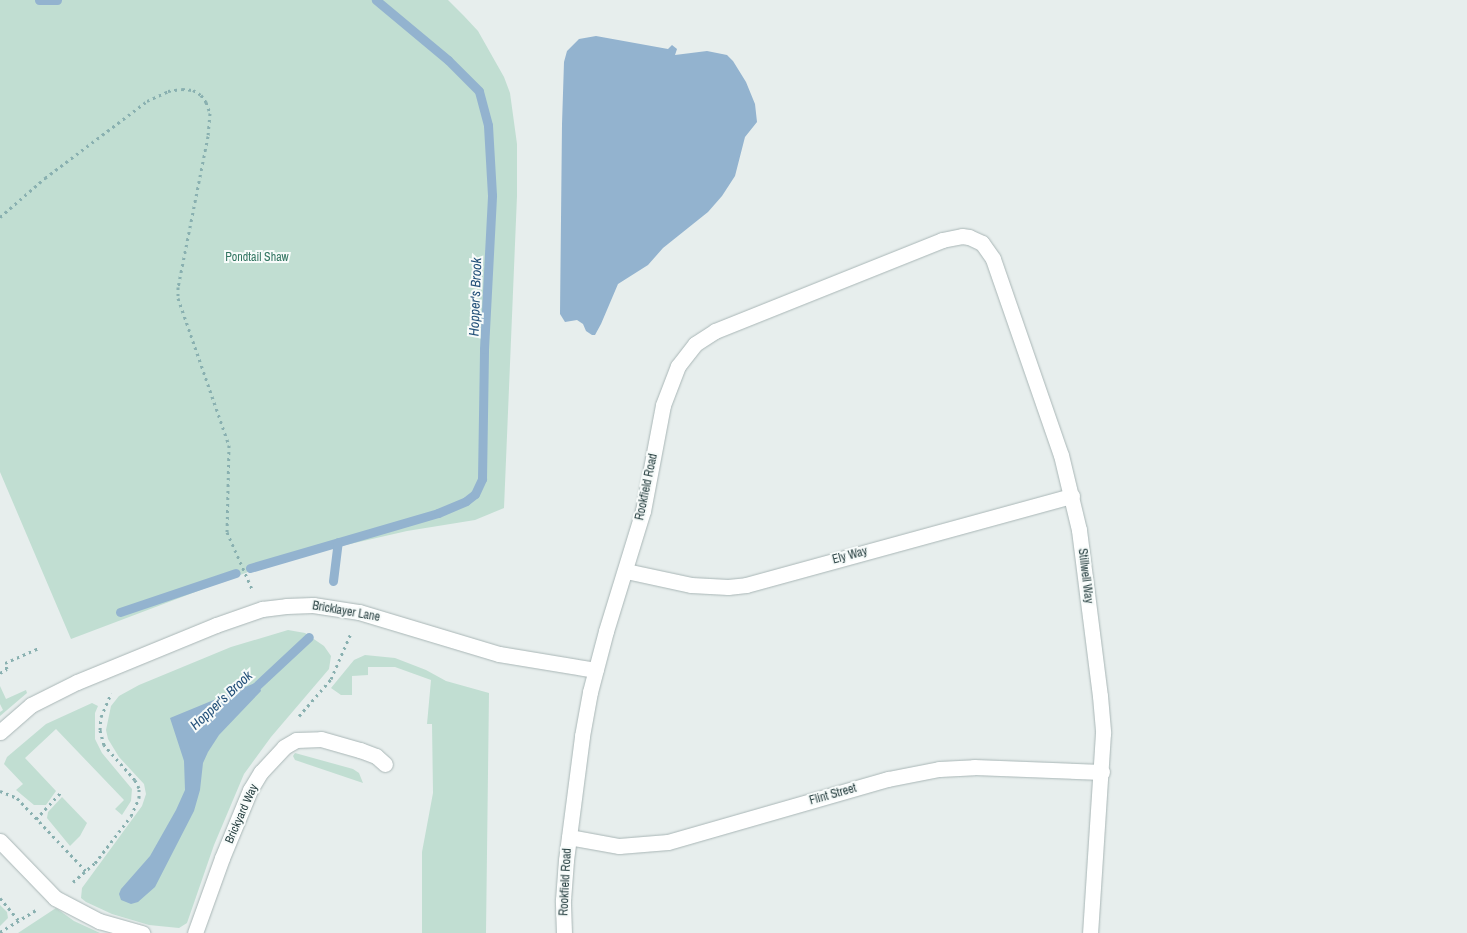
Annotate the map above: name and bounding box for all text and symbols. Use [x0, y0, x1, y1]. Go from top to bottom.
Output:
park label: Pondtail Shaw [225, 251, 289, 265]
water label: Hopper's Brook [465, 257, 485, 337]
street label: Rookfield Road [633, 452, 661, 522]
street label: Ely Way [831, 544, 869, 568]
street label: Stillwell Way [1074, 548, 1096, 604]
street label: Bricklayer Lane [311, 599, 381, 625]
water label: Hopper's Brook [186, 667, 256, 733]
street label: Flint Street [808, 781, 858, 809]
street label: Brickyard Way [222, 782, 262, 846]
street label: Rookfield Road [557, 848, 575, 916]

